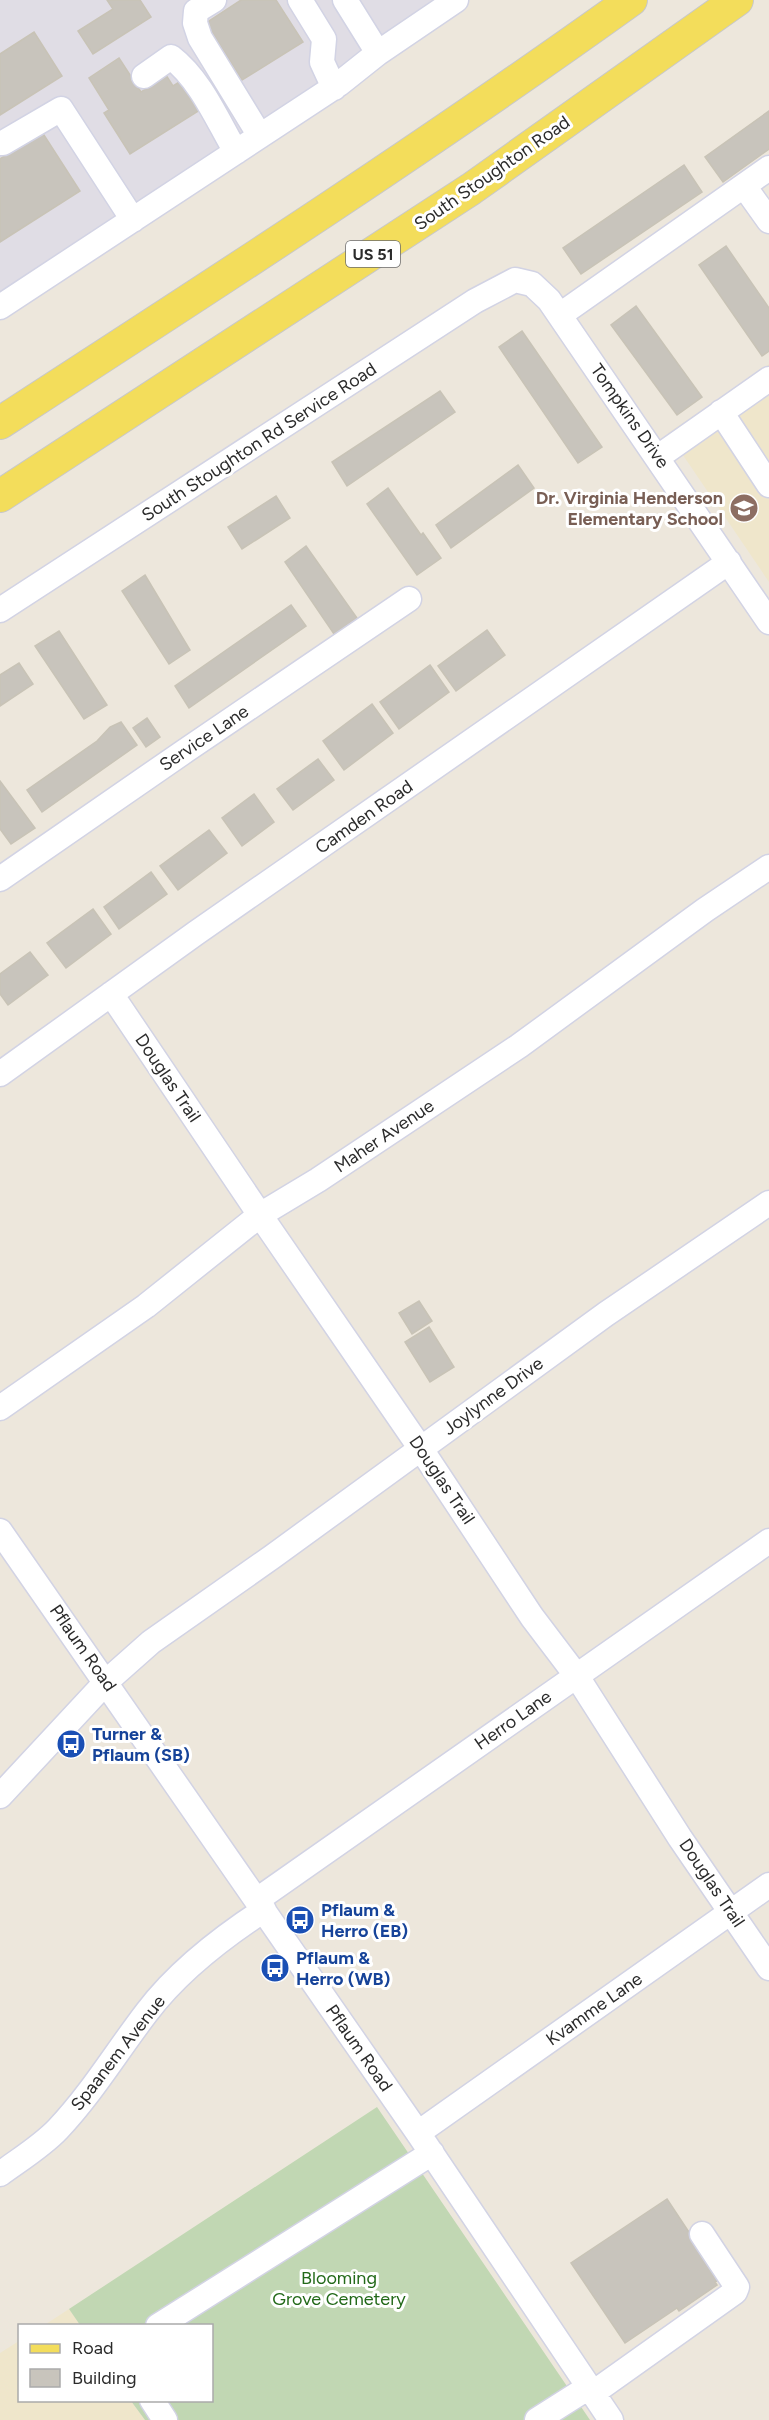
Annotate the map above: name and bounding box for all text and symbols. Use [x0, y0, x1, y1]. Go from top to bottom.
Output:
street label: South Stoughton Road [410, 111, 574, 235]
road number: US 51 [346, 241, 400, 267]
street label: South Stoughton Rd Service Road [137, 358, 381, 526]
street label: Tompkins Drive [586, 359, 674, 473]
place label: Dr. Virginia Henderson Elementary School [536, 487, 723, 530]
school or university icon: Dr. Virginia Henderson Elementary School [728, 492, 760, 524]
street label: Service Lane [155, 700, 253, 776]
street label: Camden Road [311, 775, 417, 859]
street label: Douglas Trail [130, 1030, 206, 1126]
street label: Maher Avenue [330, 1094, 438, 1177]
street label: Joylynne Drive [439, 1352, 547, 1440]
street label: Douglas Trail [404, 1432, 480, 1528]
street label: Pflaum Road [45, 1600, 121, 1696]
street label: Herro Lane [470, 1685, 556, 1754]
place label: Turner & Pflaum (SB) [92, 1723, 190, 1766]
bus stop icon: Turner & Pflaum (SB) [55, 1728, 87, 1760]
street label: Douglas Trail [674, 1835, 750, 1931]
place label: Pflaum & Herro (EB) [321, 1899, 408, 1942]
bus stop icon: Pflaum & Herro (EB) [284, 1904, 316, 1936]
place label: Pflaum & Herro (WB) [296, 1947, 390, 1990]
bus stop icon: Pflaum & Herro (WB) [259, 1952, 291, 1984]
street label: Kvamme Lane [542, 1968, 647, 2050]
street label: Spaanem Avenue [66, 1991, 170, 2115]
street label: Pflaum Road [321, 2000, 397, 2096]
park label: Blooming Grove Cemetery [272, 2267, 406, 2310]
legend [18, 2324, 213, 2402]
text: Road [72, 2337, 113, 2359]
text: Building [72, 2367, 137, 2389]

